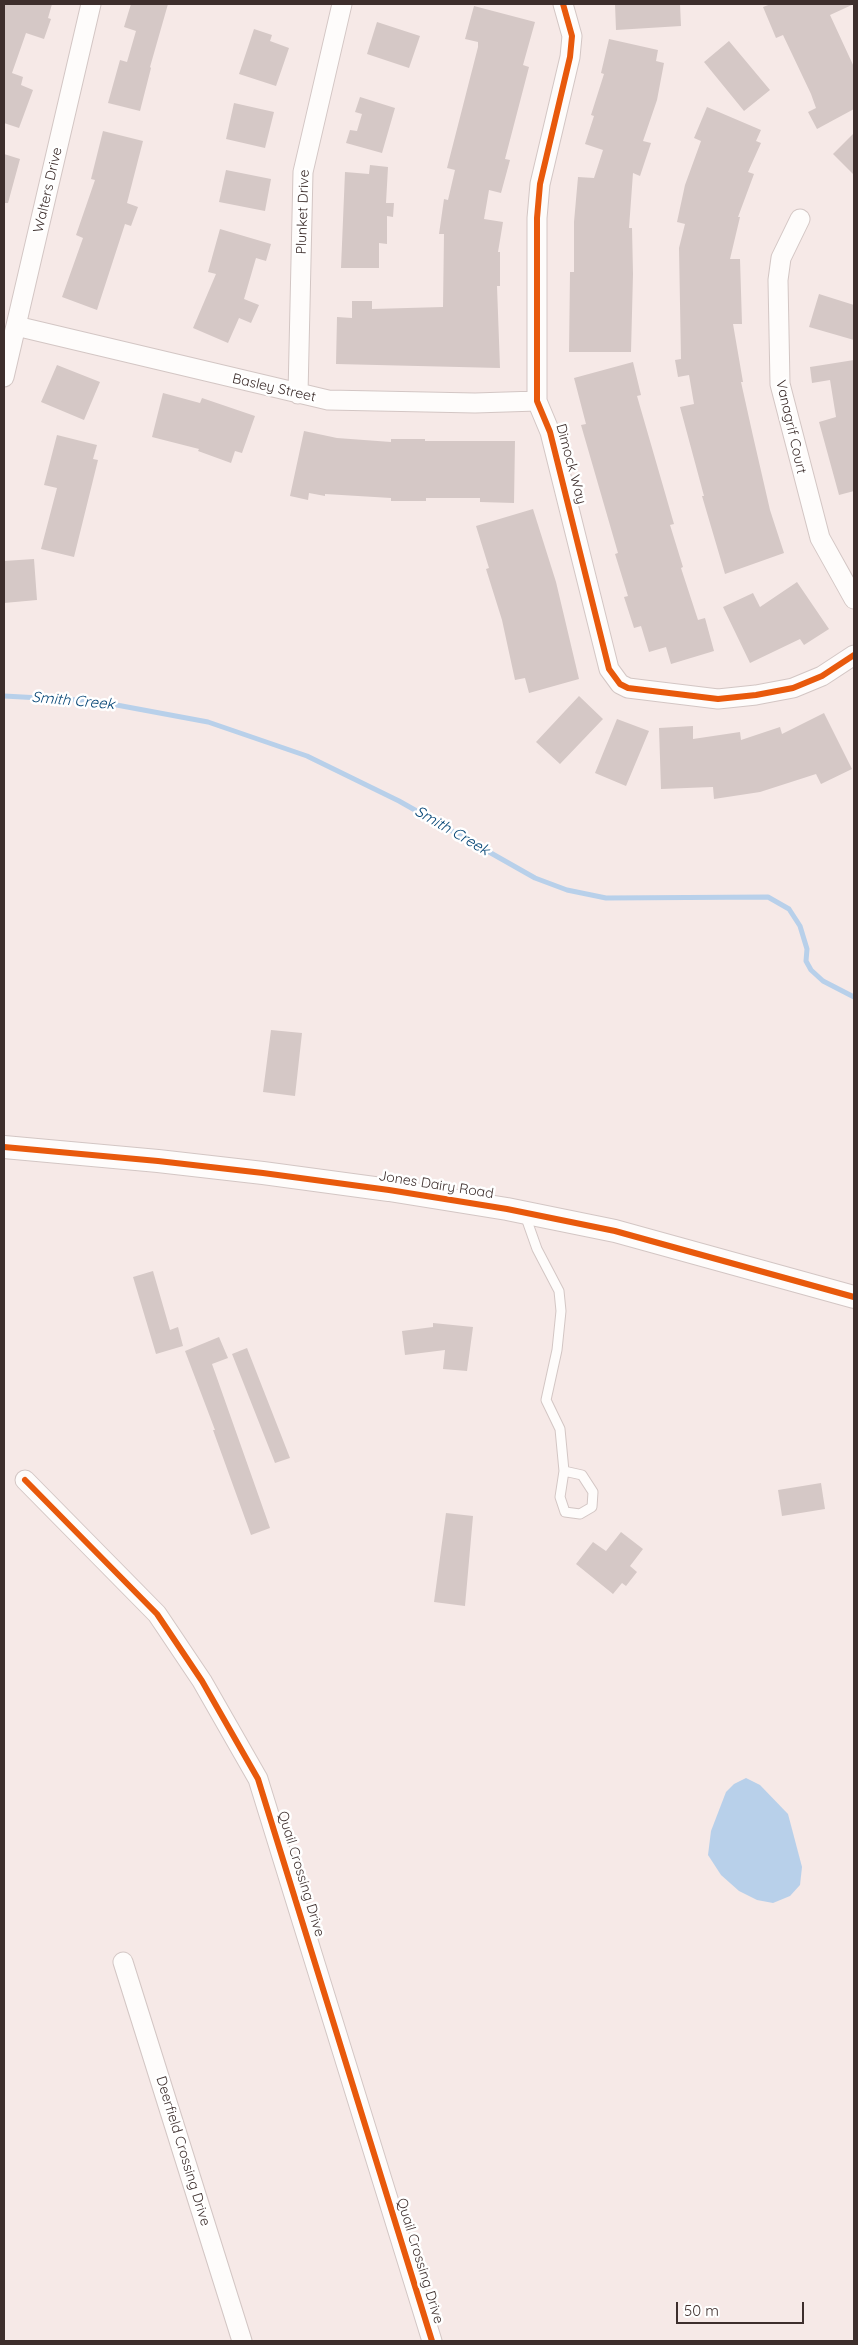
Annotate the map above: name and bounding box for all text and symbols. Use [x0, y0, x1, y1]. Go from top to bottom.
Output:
street label: Walters Drive [30, 146, 66, 234]
street label: Plunket Drive [293, 169, 313, 255]
street label: Basley Street [231, 370, 317, 406]
street label: Vanagrif Court [772, 378, 810, 476]
street label: Dimock Way [552, 422, 590, 506]
water label: Smith Creek [31, 688, 115, 714]
water label: Smith Creek [411, 802, 493, 860]
street label: Jones Dairy Road [377, 1168, 495, 1202]
street label: Quail Crossing Drive [274, 1809, 328, 1939]
street label: Deerfield Crossing Drive [152, 2074, 214, 2228]
street label: Quail Crossing Drive [393, 2196, 447, 2326]
scale bar [678, 2292, 806, 2324]
text: 50 m [684, 2301, 719, 2320]

